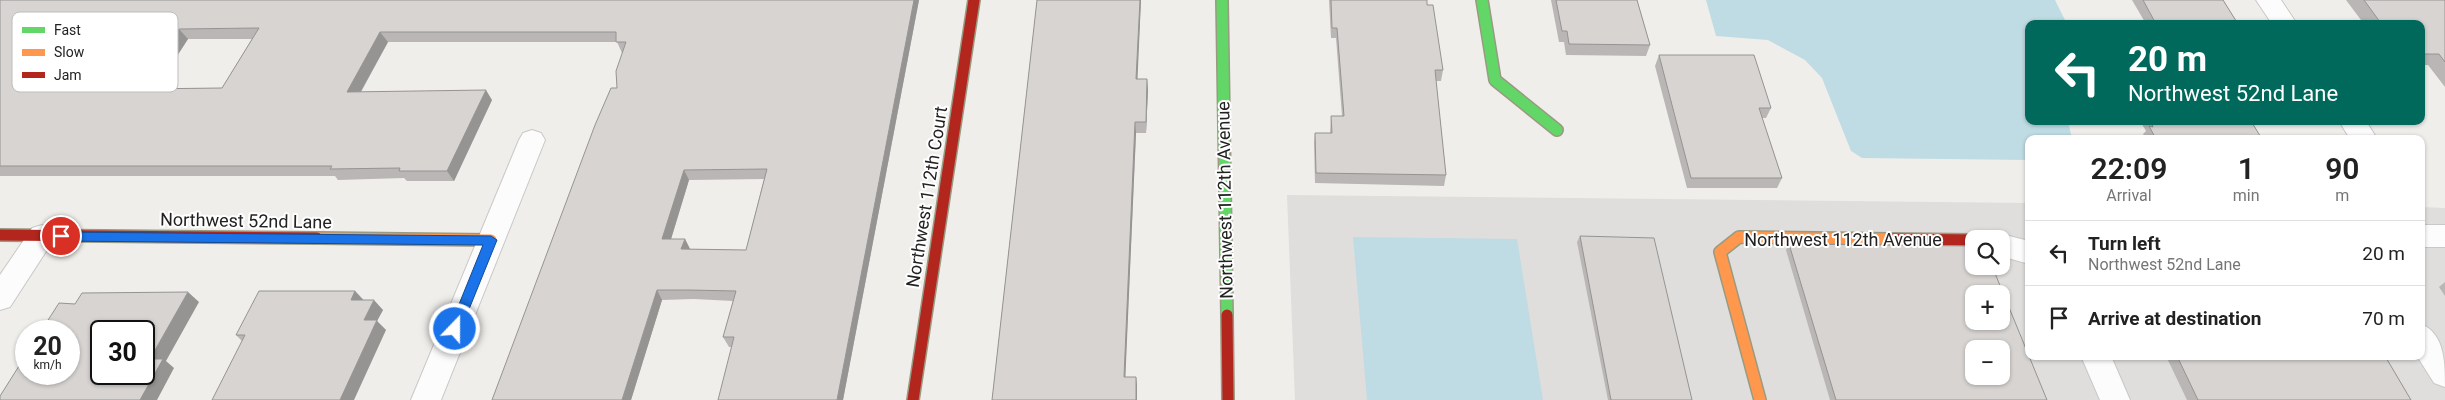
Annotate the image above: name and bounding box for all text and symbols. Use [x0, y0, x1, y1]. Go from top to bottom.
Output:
legend [12, 12, 178, 92]
text: Fast [54, 22, 81, 38]
text: 20 m [2128, 39, 2207, 80]
icon: left [2045, 40, 2110, 105]
text: Slow [54, 44, 85, 60]
text: Jam [54, 67, 82, 83]
text: Northwest 52nd Lane [2128, 81, 2338, 106]
street label: Northwest 112th Avenue [1212, 101, 1237, 299]
street label: Northwest 112th Court [902, 105, 951, 289]
text: 22:09 [2091, 151, 2167, 186]
text: 1 [2238, 151, 2255, 186]
text: 90 [2325, 151, 2359, 186]
text: Arrival [2106, 186, 2152, 205]
text: min [2233, 186, 2260, 205]
text: m [2335, 186, 2349, 205]
street label: Northwest 52nd Lane [160, 209, 332, 232]
pin [40, 215, 82, 257]
icon: arrive [47, 222, 75, 250]
street label: Northwest 112th Avenue [1744, 229, 1942, 250]
map controls [1965, 230, 2010, 385]
button: search [1965, 230, 2010, 275]
text: Turn left [2088, 232, 2161, 255]
icon: left [2045, 239, 2073, 267]
text: 20 m [2362, 242, 2405, 265]
text: Northwest 52nd Lane [2088, 255, 2241, 274]
button: + [1965, 285, 2010, 330]
position arrow [428, 302, 480, 354]
icon: arrive [2045, 304, 2073, 332]
text: Arrive at destination [2088, 307, 2261, 330]
text: 70 m [2362, 307, 2405, 330]
speed limit sign: 30 [90, 320, 155, 385]
text: 20 [33, 332, 62, 361]
button: − [1965, 340, 2010, 385]
text: km/h [33, 358, 62, 372]

